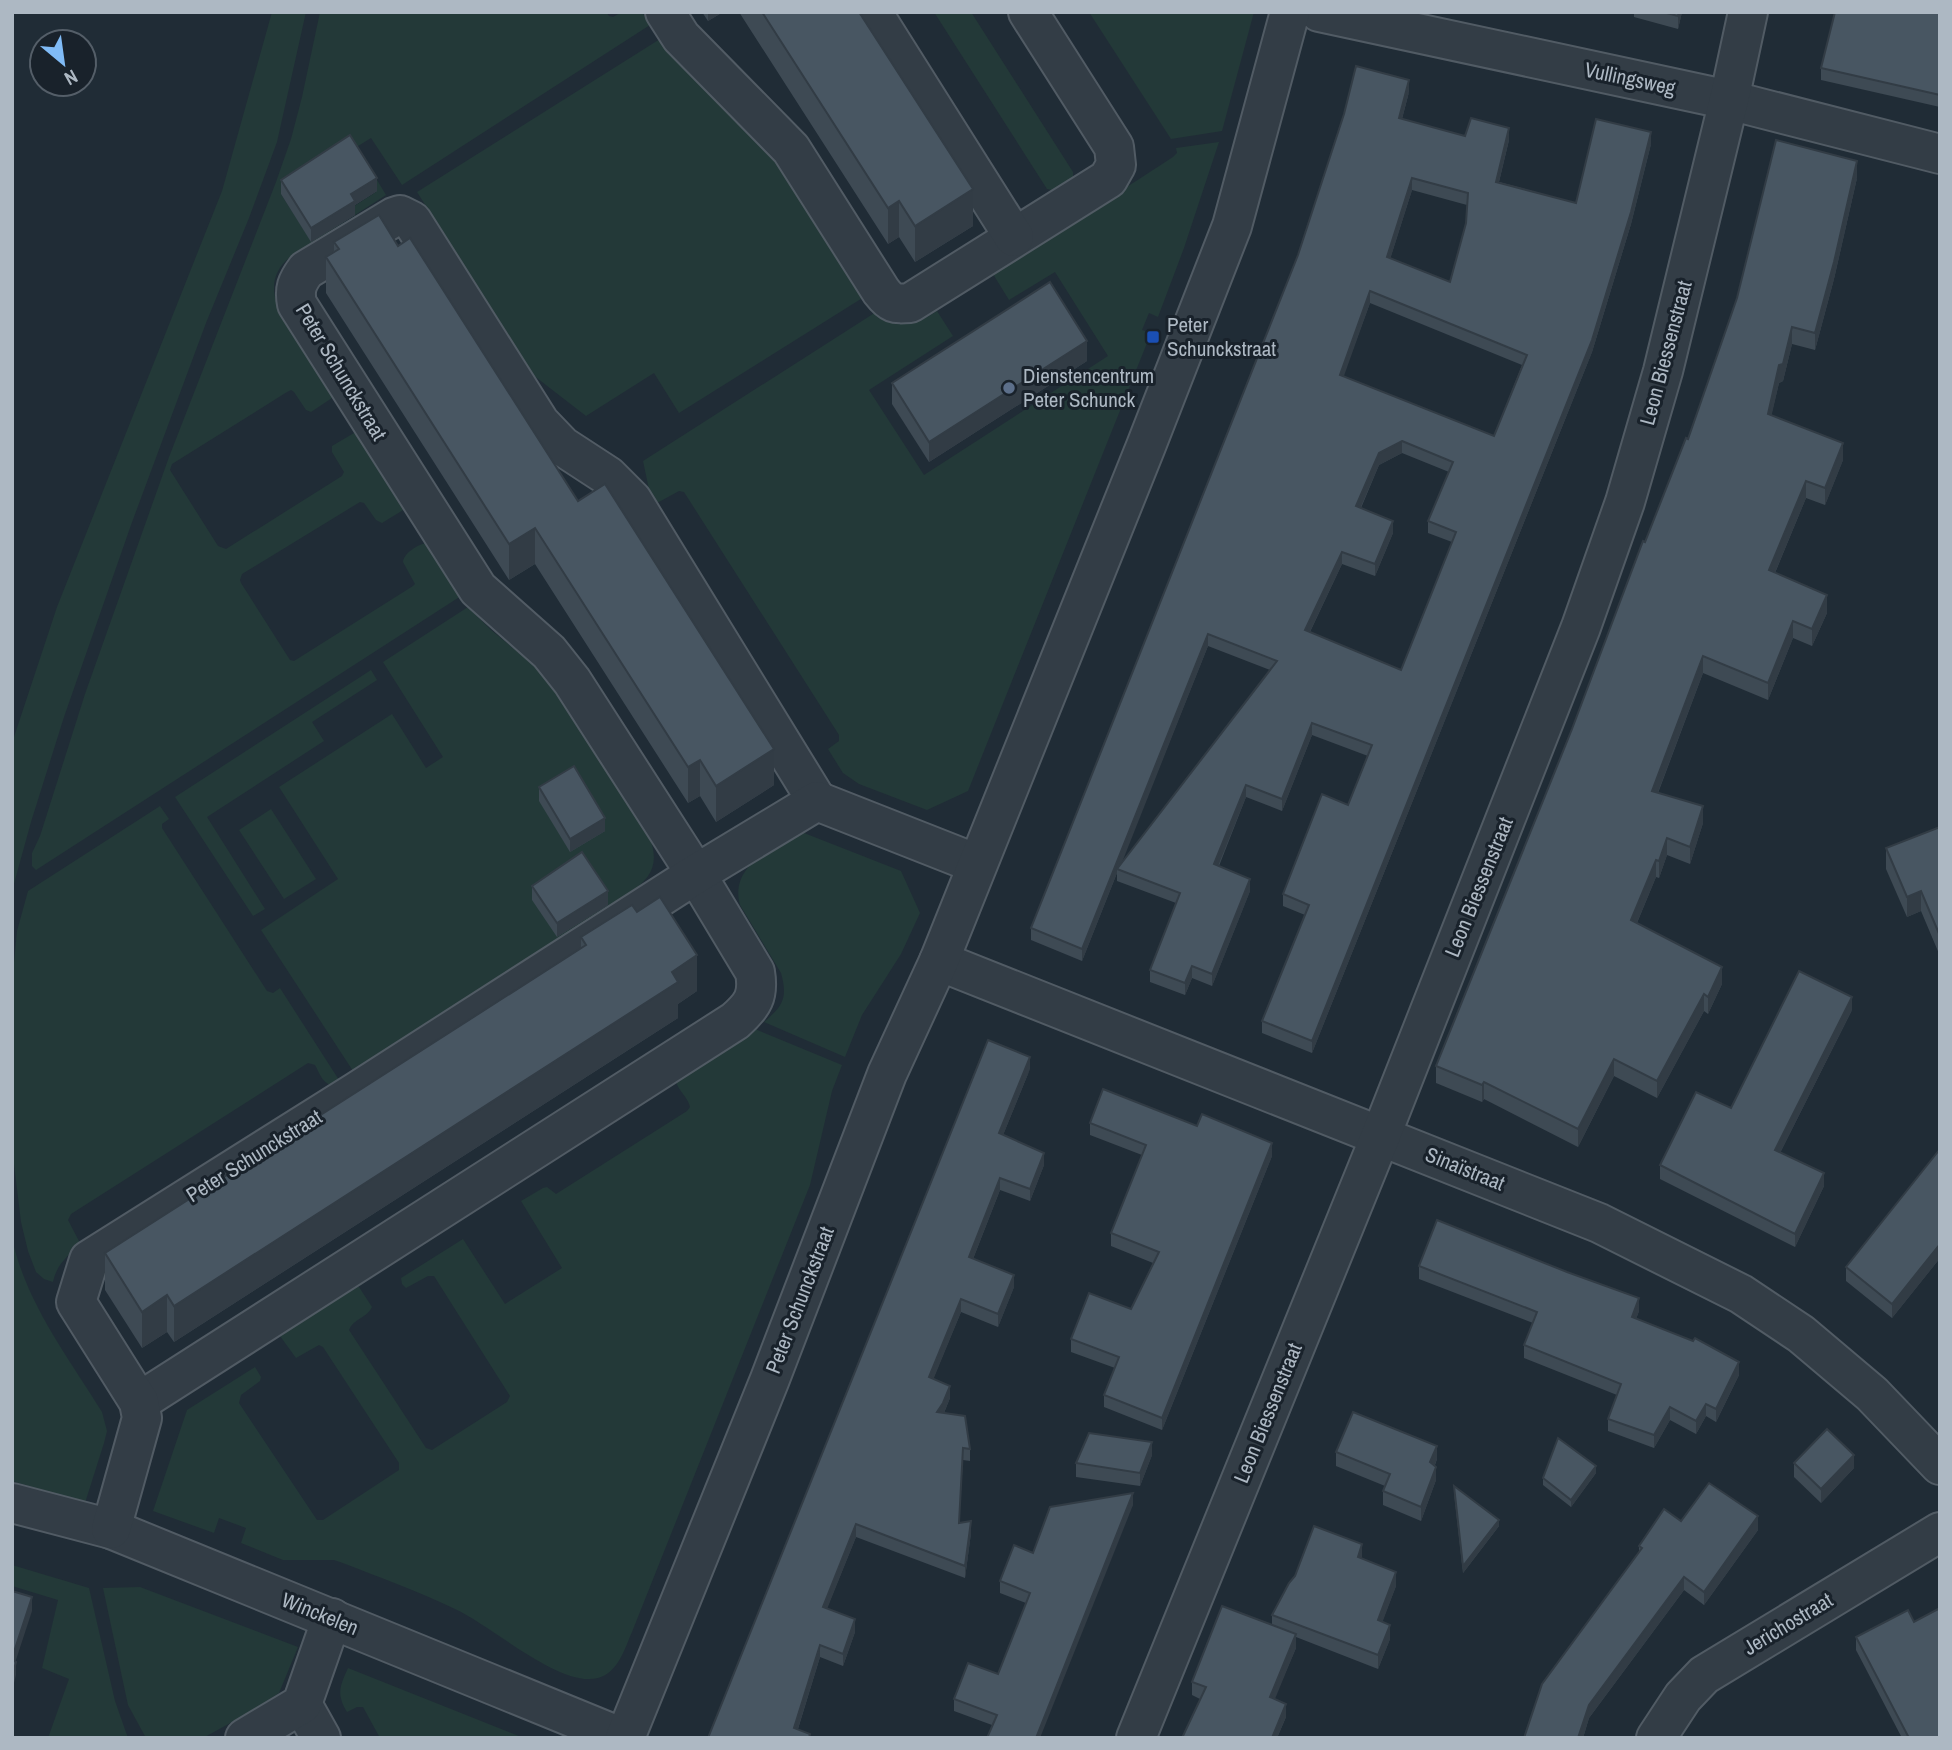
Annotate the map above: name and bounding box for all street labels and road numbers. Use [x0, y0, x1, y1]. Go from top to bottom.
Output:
street label: Vullingsweg [1582, 55, 1679, 102]
street label: Leon Biessenstraat [1632, 277, 1699, 428]
street label: Peter Schunckstraat [289, 298, 394, 446]
street label: Leon Biessenstraat [1437, 812, 1520, 961]
street label: Peter Schunckstraat [180, 1102, 327, 1209]
street label: Sinaïstraat [1421, 1139, 1509, 1198]
street label: Peter Schunckstraat [758, 1222, 841, 1377]
street label: Leon Biessenstraat [1226, 1338, 1309, 1487]
street label: Winckelen [277, 1585, 363, 1642]
street label: Jerichostraat [1738, 1585, 1838, 1662]

